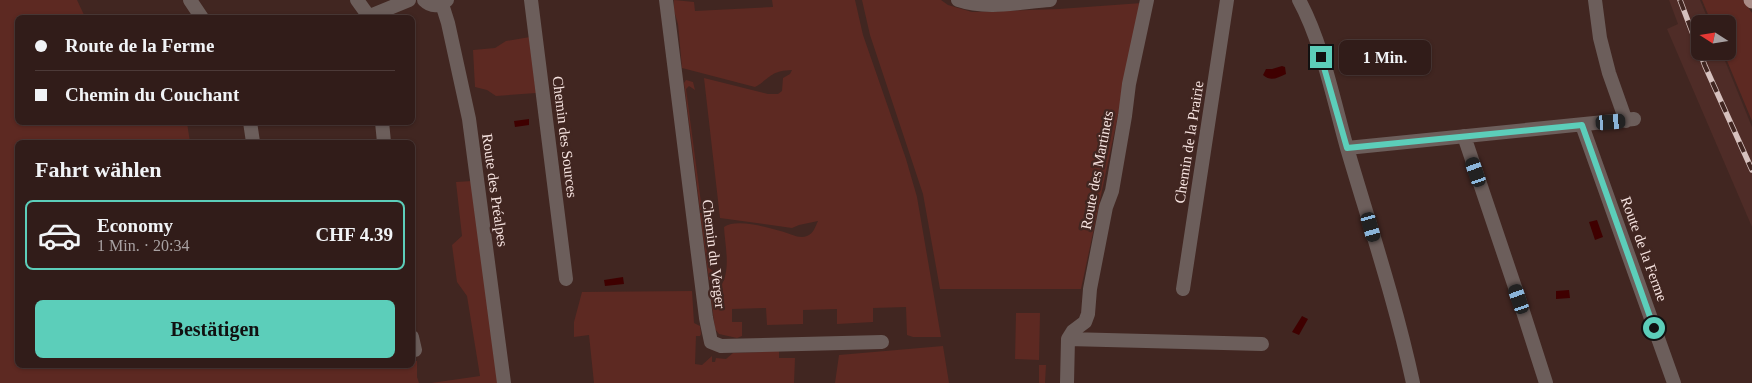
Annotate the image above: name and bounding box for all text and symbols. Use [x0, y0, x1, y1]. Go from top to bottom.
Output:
north arrow [1691, 15, 1736, 60]
map controls [1691, 15, 1736, 60]
text: Route de la Ferme [65, 35, 214, 56]
callout: 1 Min. [1338, 40, 1431, 74]
route end [1310, 46, 1332, 68]
text: 1 Min. [1363, 49, 1407, 66]
street label: Chemin des Sources [550, 75, 580, 199]
street label: Chemin de la Prairie [1171, 79, 1207, 204]
text: Chemin du Couchant [65, 84, 239, 105]
street label: Route des Martinets [1078, 109, 1116, 231]
car [1595, 113, 1626, 131]
street label: Route des Préalpes [479, 132, 511, 248]
car [1464, 155, 1487, 189]
text: Fahrt wählen [35, 157, 162, 182]
street label: Route de la Ferme [1618, 194, 1671, 304]
street label: Chemin du Verger [699, 199, 729, 309]
car [1359, 211, 1382, 243]
icon: car [37, 213, 82, 258]
text: Economy [97, 215, 173, 236]
text: CHF 4.39 [316, 224, 393, 245]
text: 1 Min. · 20:34 [97, 237, 189, 254]
car [1507, 282, 1530, 316]
button: Bestätigen [35, 300, 395, 358]
route start [1643, 317, 1665, 339]

